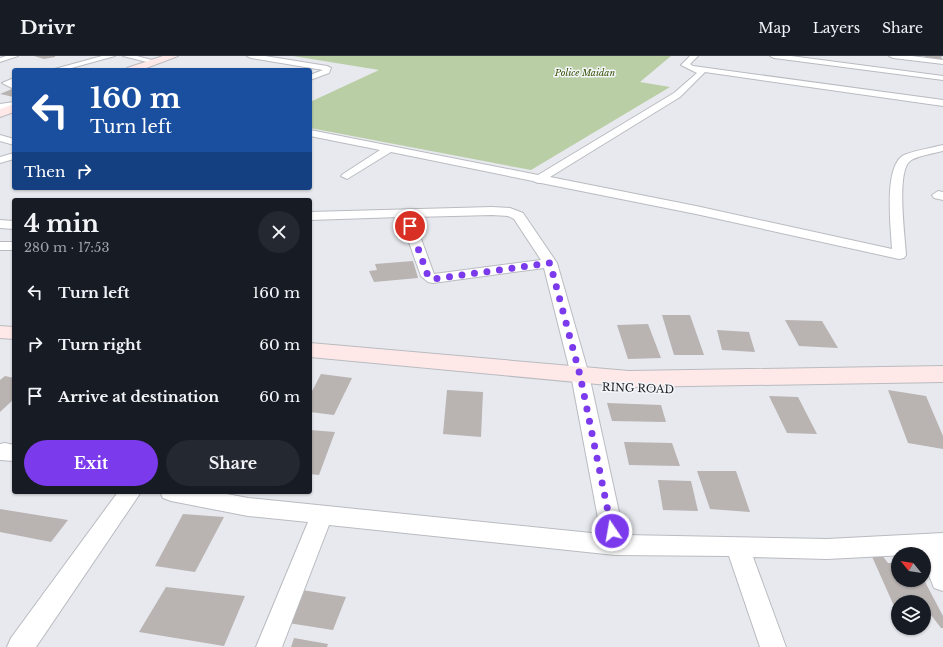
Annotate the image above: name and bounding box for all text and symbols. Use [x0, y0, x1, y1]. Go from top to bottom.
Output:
text: Drivr [20, 16, 75, 39]
text: Map [758, 19, 791, 37]
text: Layers [813, 19, 860, 37]
text: Share [882, 19, 923, 37]
park label: Police Maidan [554, 67, 616, 78]
text: 160 m [90, 81, 181, 116]
icon: left [24, 84, 76, 136]
text: Turn left [90, 116, 172, 138]
icon: right [73, 160, 95, 182]
text: Then [24, 162, 65, 181]
text: 4 min [24, 209, 99, 238]
pin [393, 209, 427, 243]
button: close [258, 211, 300, 253]
icon: arrive [399, 215, 421, 237]
text: 280 m · 17:53 [24, 239, 109, 256]
icon: left [24, 281, 46, 303]
text: Turn left [58, 283, 129, 302]
text: 160 m [253, 283, 300, 302]
icon: right [24, 333, 46, 355]
text: Turn right [58, 335, 141, 354]
text: 60 m [259, 335, 300, 354]
street label: RING ROAD [602, 380, 675, 396]
icon: arrive [24, 385, 46, 407]
text: Arrive at destination [58, 387, 219, 406]
text: 60 m [259, 387, 300, 406]
button: Exit [24, 440, 158, 486]
button: Share [166, 440, 300, 486]
position arrow [591, 510, 633, 552]
north arrow [891, 547, 931, 587]
map controls [891, 547, 931, 635]
button: layers [891, 595, 931, 635]

